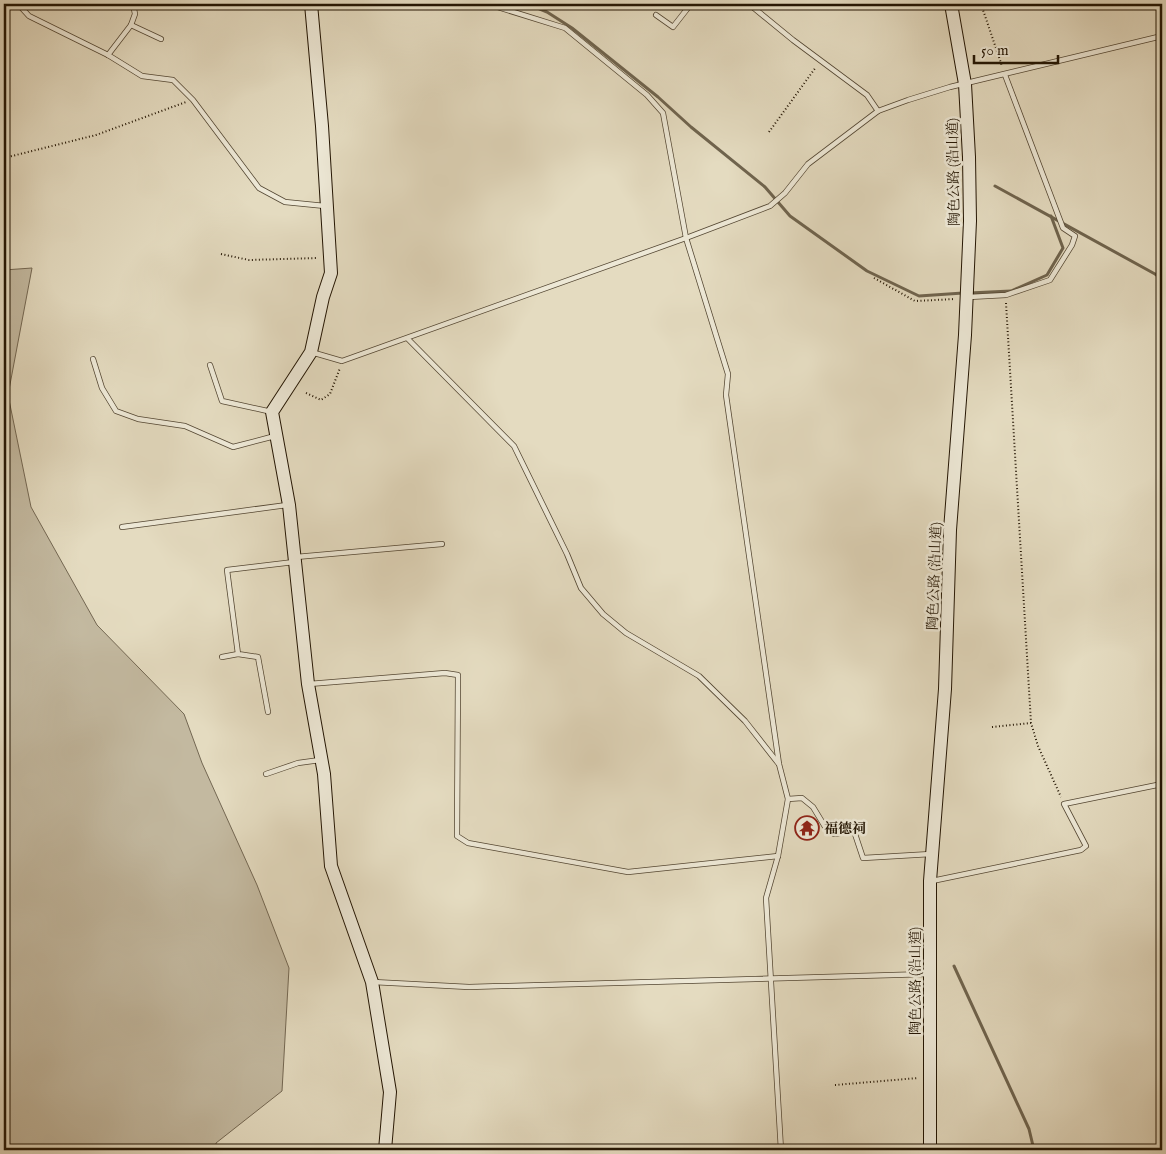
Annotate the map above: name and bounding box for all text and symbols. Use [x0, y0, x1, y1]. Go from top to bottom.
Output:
scale bar [974, 32, 1057, 64]
text: 50 m [981, 41, 1009, 60]
street label: 陶色公路 (沿山道) [944, 118, 964, 226]
street label: 陶色公路 (沿山道) [924, 522, 946, 630]
temple icon: 福德祠 [794, 815, 820, 841]
place label: 福德祠 [824, 820, 866, 838]
street label: 陶色公路 (沿山道) [907, 927, 925, 1035]

